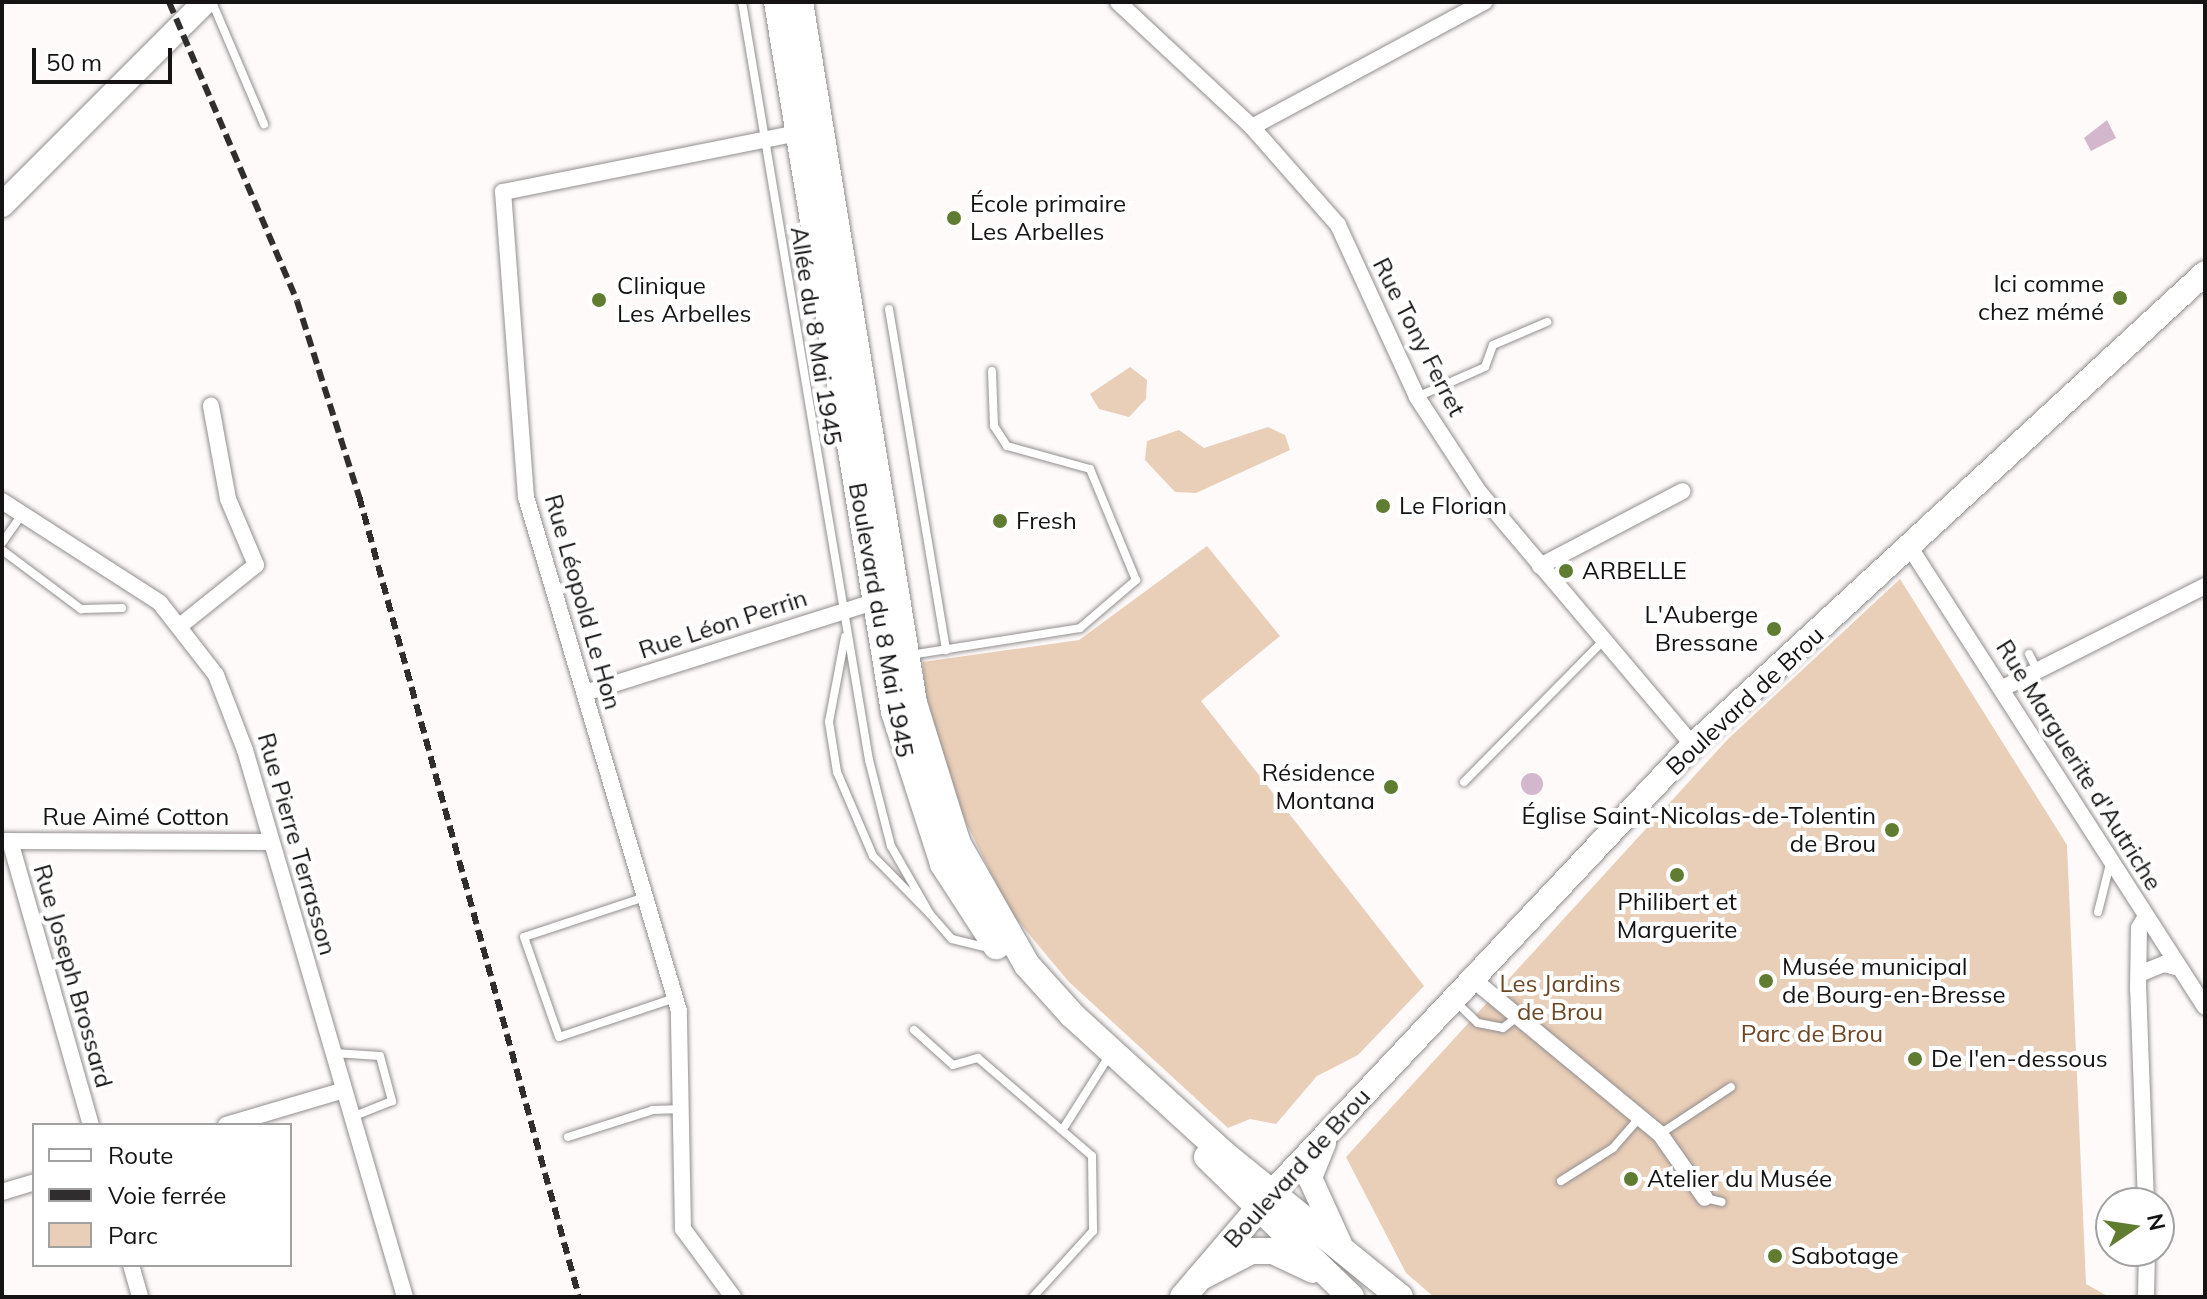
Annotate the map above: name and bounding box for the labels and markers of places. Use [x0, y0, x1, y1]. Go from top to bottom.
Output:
place label: École primaire Les Arbelles [970, 190, 1126, 246]
marker: École primaire Les Arbelles [945, 209, 963, 227]
place label: Ici comme chez mémé [1978, 270, 2104, 326]
place label: Clinique Les Arbelles [617, 272, 751, 328]
marker: Clinique Les Arbelles [588, 289, 610, 311]
marker: Ici comme chez mémé [2111, 289, 2129, 307]
place label: Le Florian [1399, 492, 1507, 520]
marker: Le Florian [1374, 497, 1392, 515]
place label: Fresh [1016, 507, 1077, 535]
marker: Fresh [991, 512, 1009, 530]
place label: ARBELLE [1582, 557, 1687, 585]
marker: ARBELLE [1557, 562, 1575, 580]
place label: L'Auberge Bressane [1645, 601, 1758, 657]
marker: L'Auberge Bressane [1765, 620, 1783, 638]
place label: Résidence Montana [1262, 759, 1375, 815]
marker: Résidence Montana [1382, 778, 1400, 796]
place label: Église Saint-Nicolas-de-Tolentin de Brou [1521, 802, 1876, 858]
marker: Église Saint-Nicolas-de-Tolentin de Brou [1883, 821, 1901, 839]
marker: Philibert et Marguerite [1668, 866, 1686, 884]
place label: Philibert et Marguerite [1617, 888, 1737, 944]
place label: Musée municipal de Bourg-en-Bresse [1782, 953, 2005, 1009]
marker: Musée municipal de Bourg-en-Bresse [1757, 972, 1775, 990]
place label: De l'en-dessous [1931, 1045, 2108, 1073]
marker: De l'en-dessous [1906, 1050, 1924, 1068]
place label: Atelier du Musée [1647, 1165, 1832, 1193]
marker: Atelier du Musée [1622, 1170, 1640, 1188]
place label: Sabotage [1791, 1242, 1899, 1270]
marker: Sabotage [1766, 1247, 1784, 1265]

